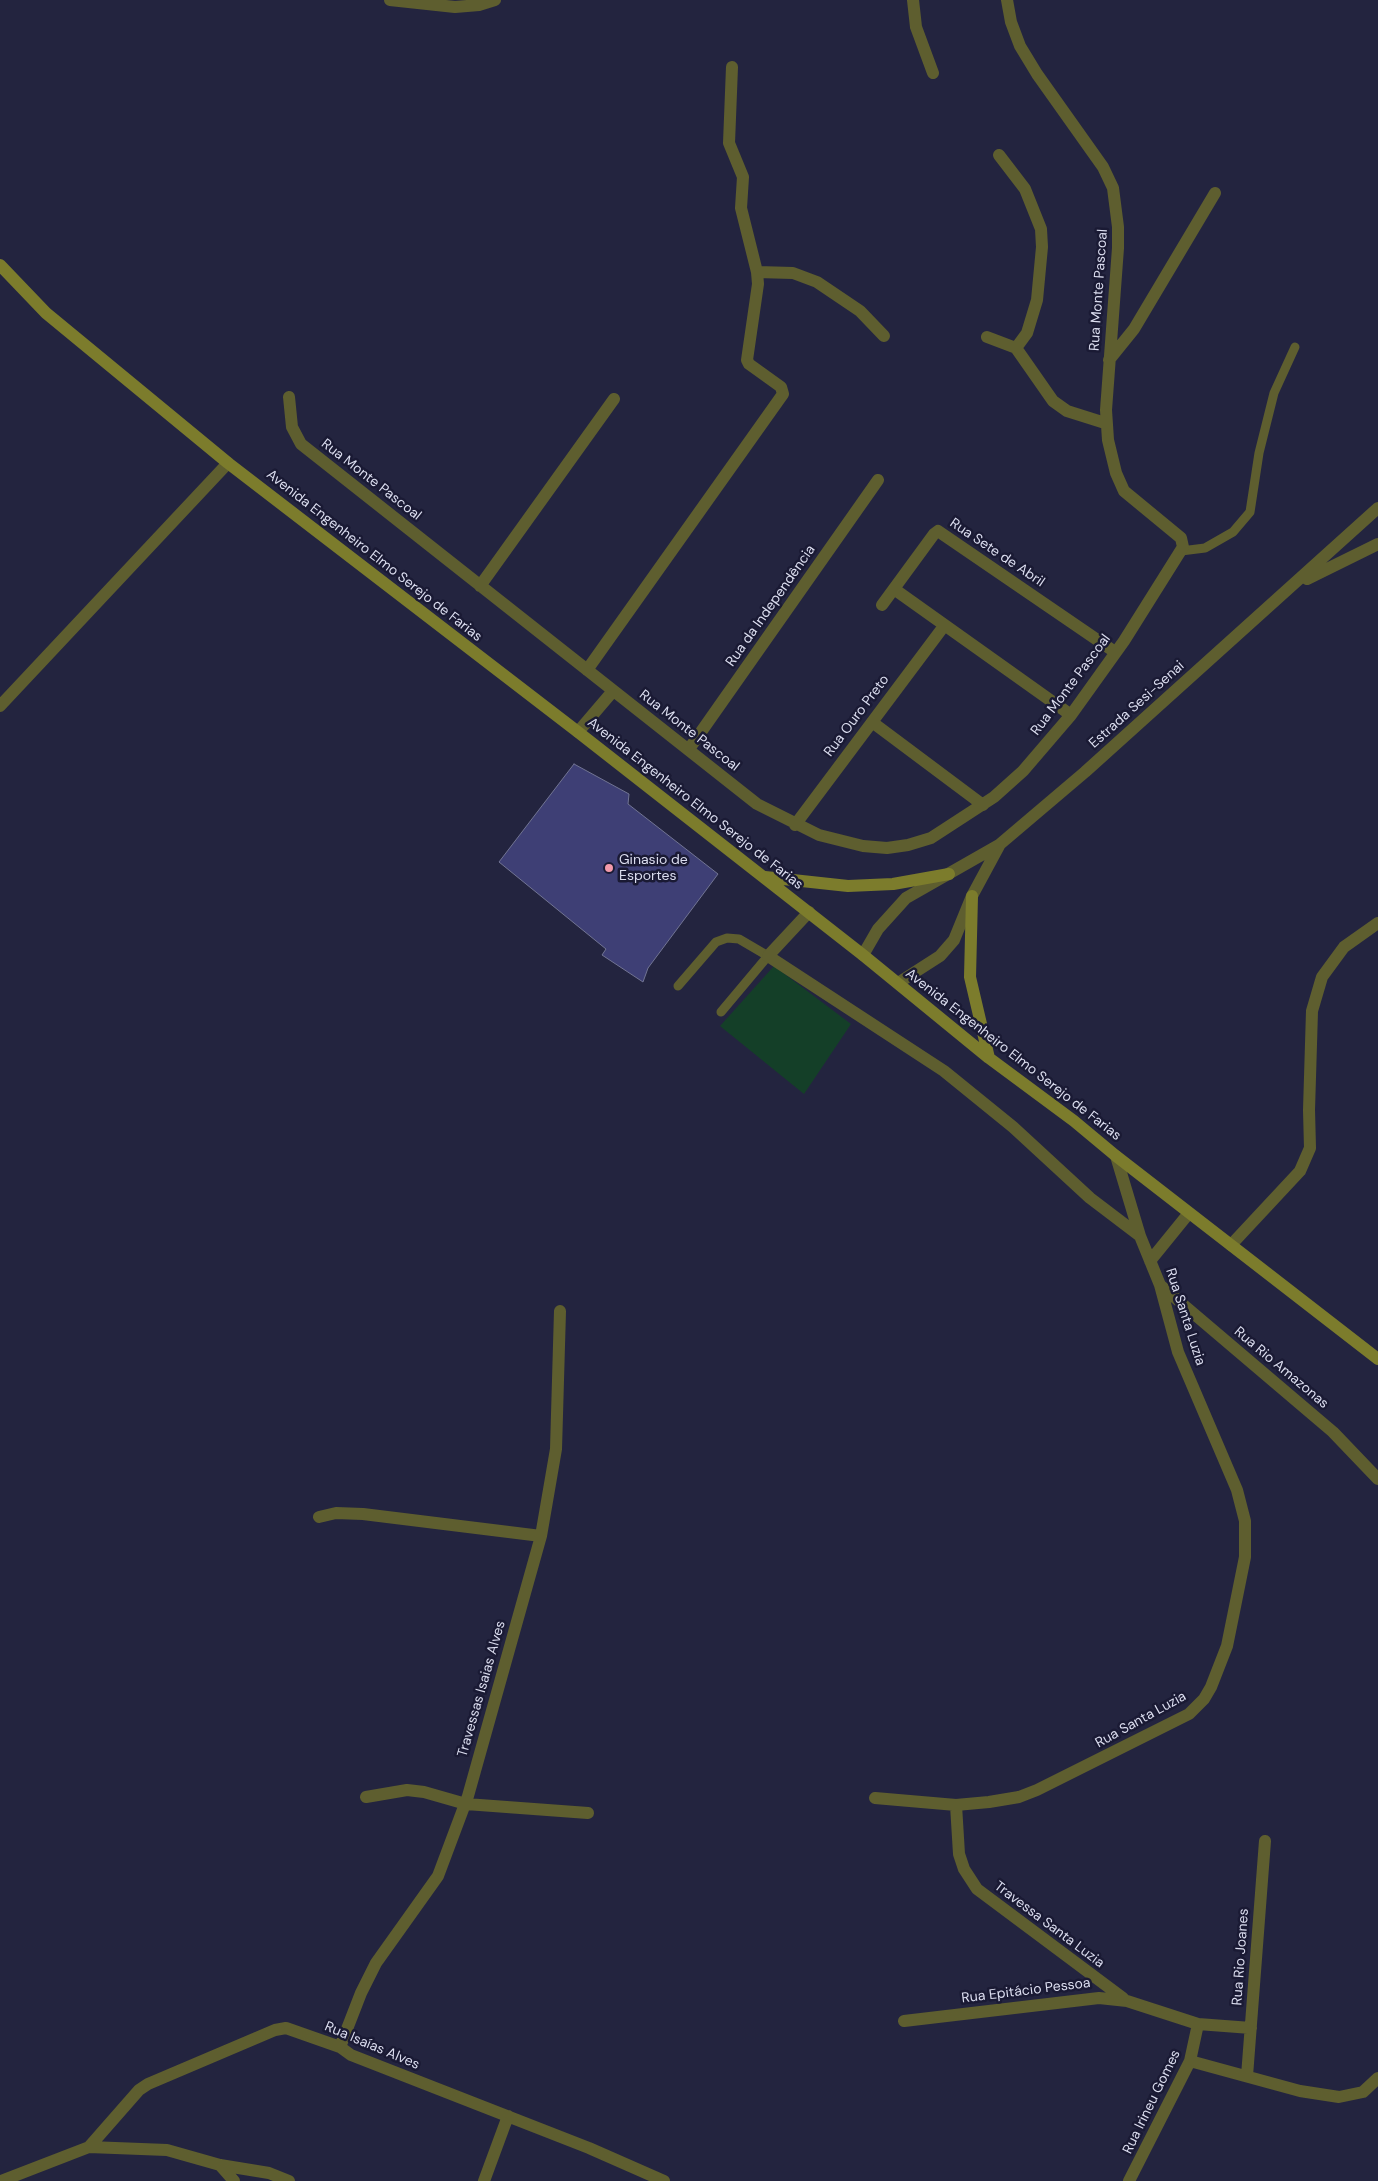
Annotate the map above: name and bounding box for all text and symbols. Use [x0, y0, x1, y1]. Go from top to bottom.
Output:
street label: Rua Monte Pascoal [1086, 228, 1112, 352]
street label: Rua Monte Pascoal [318, 436, 424, 524]
street label: Avenida Engenheiro Elmo Serejo de Farias [263, 467, 485, 645]
street label: Rua Sete de Abril [946, 515, 1048, 591]
street label: Rua da Independência [723, 542, 819, 670]
street label: Rua Monte Pascoal [1028, 631, 1114, 739]
street label: Estrada Sesi-Senai [1086, 658, 1188, 752]
street label: Rua Ouro Preto [821, 672, 893, 760]
street label: Rua Monte Pascoal [636, 687, 742, 775]
street label: Avenida Engenheiro Elmo Serejo de Farias [584, 715, 806, 893]
place label: Ginasio de Esportes [619, 852, 688, 884]
marker: Ginasio de Esportes [603, 862, 615, 874]
street label: Avenida Engenheiro Elmo Serejo de Farias [902, 966, 1124, 1144]
street label: Rua Santa Luzia [1161, 1266, 1209, 1368]
street label: Rua Rio Amazonas [1230, 1324, 1332, 1412]
street label: Travessas Isaias Alves [454, 1619, 510, 1759]
street label: Rua Santa Luzia [1093, 1688, 1189, 1752]
street label: Travessa Santa Luzia [991, 1878, 1107, 1972]
street label: Rua Rio Joanes [1229, 1908, 1253, 2006]
street label: Rua Epitácio Pessoa [961, 1975, 1091, 2007]
street label: Rua Isaías Alves [322, 2018, 422, 2074]
street label: Rua Irineu Gomes [1120, 2047, 1184, 2157]

